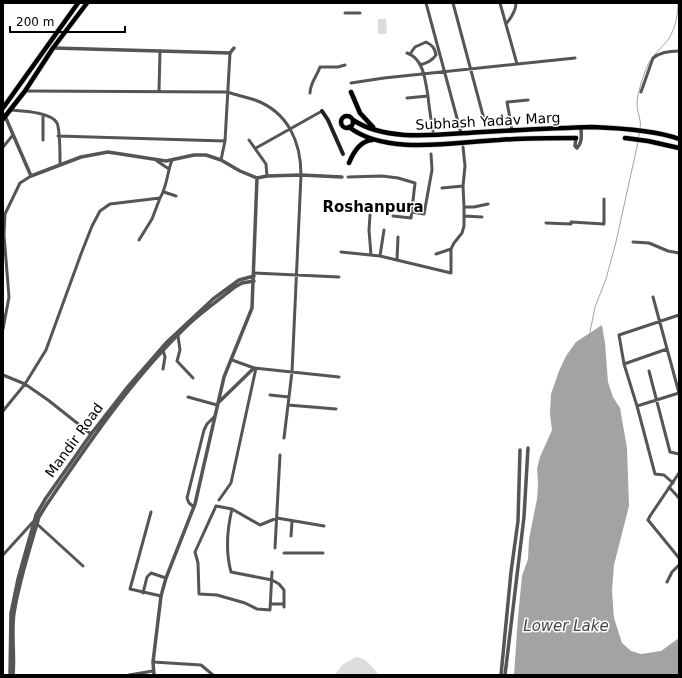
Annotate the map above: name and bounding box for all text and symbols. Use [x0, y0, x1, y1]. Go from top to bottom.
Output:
scale bar [10, 8, 125, 34]
text: 200 m [16, 15, 54, 29]
street label: Subhash Yadav Marg [415, 109, 561, 133]
district label: Roshanpura [322, 198, 424, 216]
street label: Mandir Road [42, 400, 106, 480]
water label: Lower Lake [523, 617, 609, 635]

